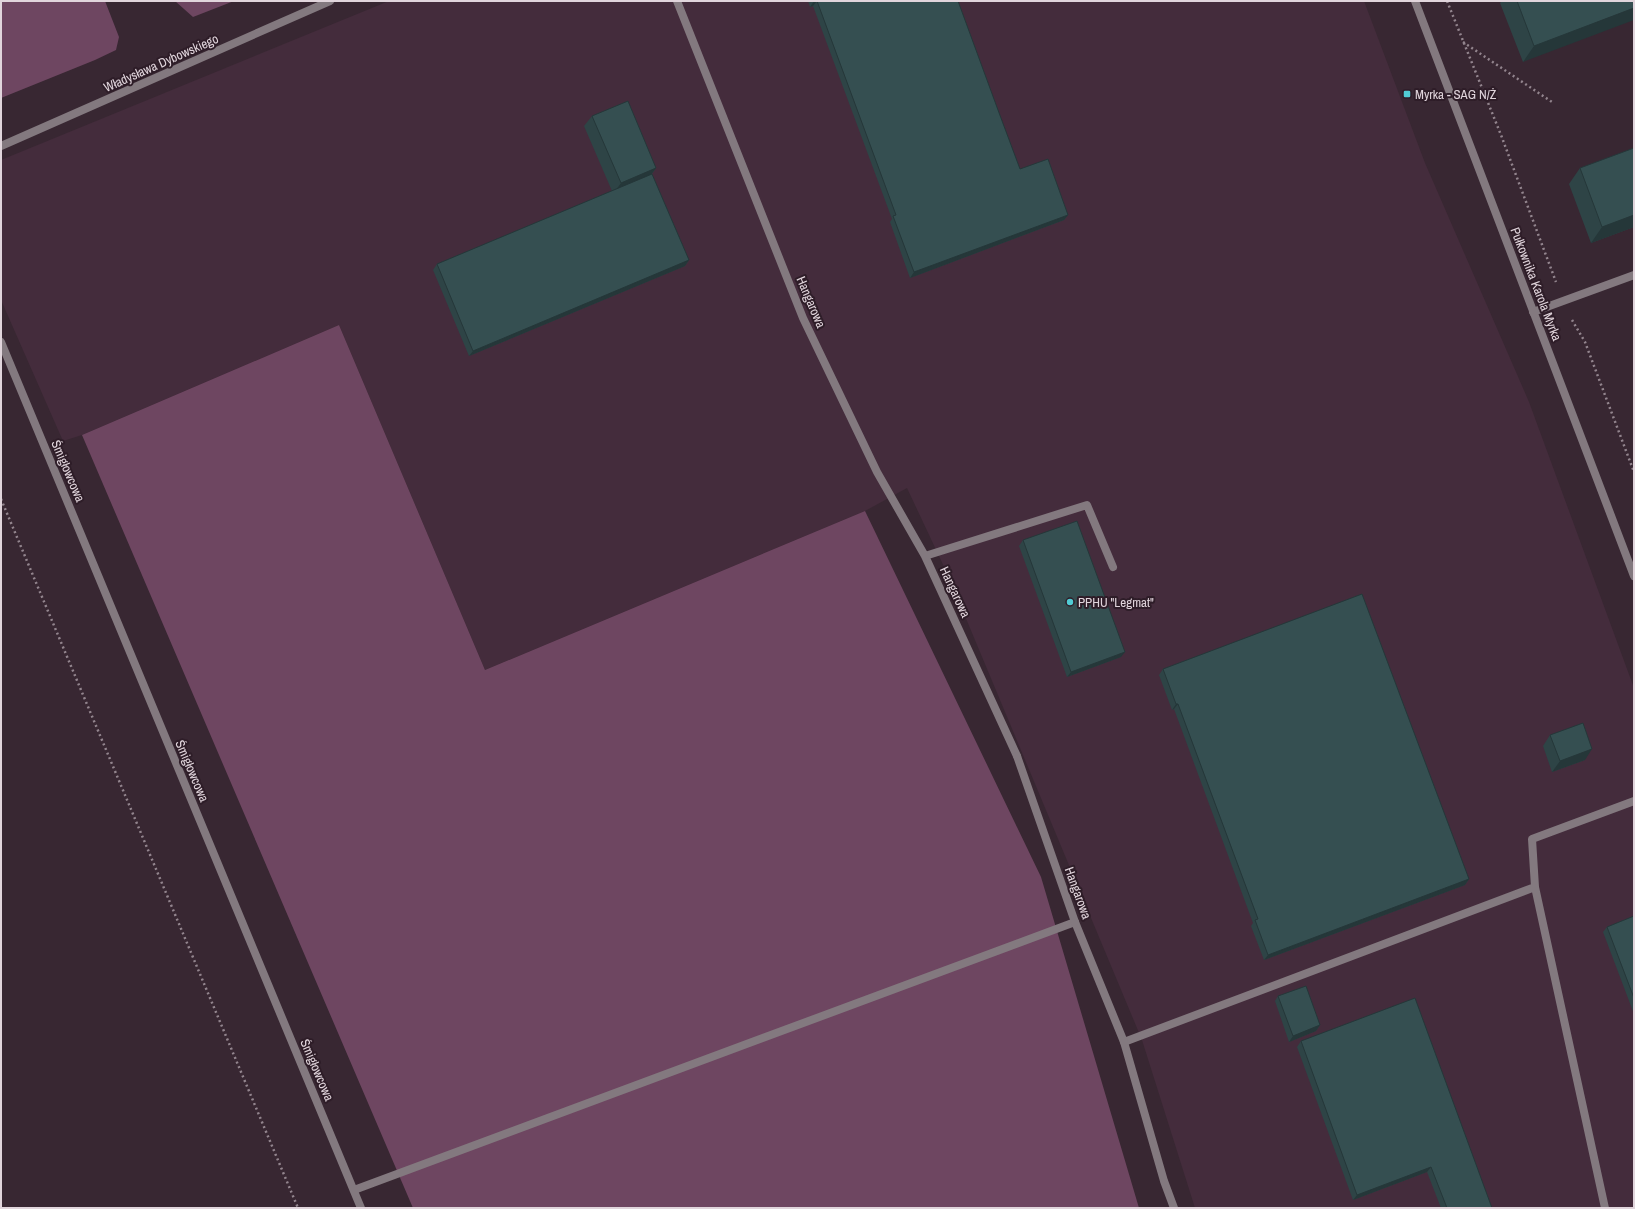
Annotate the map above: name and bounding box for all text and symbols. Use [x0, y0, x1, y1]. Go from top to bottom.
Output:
street label: Władysława Dybowskiego [101, 30, 221, 96]
place label: Myrka - SAG N/Ż [1415, 86, 1497, 103]
marker: Myrka - SAG N/Ż [1402, 89, 1412, 99]
street label: Pułkownika Karola Myrka [1507, 225, 1566, 343]
street label: Hangarowa [793, 274, 830, 330]
street label: Śmigłowcowa [47, 437, 89, 505]
street label: Hangarowa [936, 564, 974, 620]
place label: PPHU "Legmat" [1078, 594, 1154, 611]
marker: PPHU "Legmat" [1065, 597, 1075, 607]
street label: Śmigłowcowa [171, 737, 213, 805]
street label: Hangarowa [1061, 864, 1095, 922]
street label: Śmigłowcowa [296, 1036, 338, 1104]

